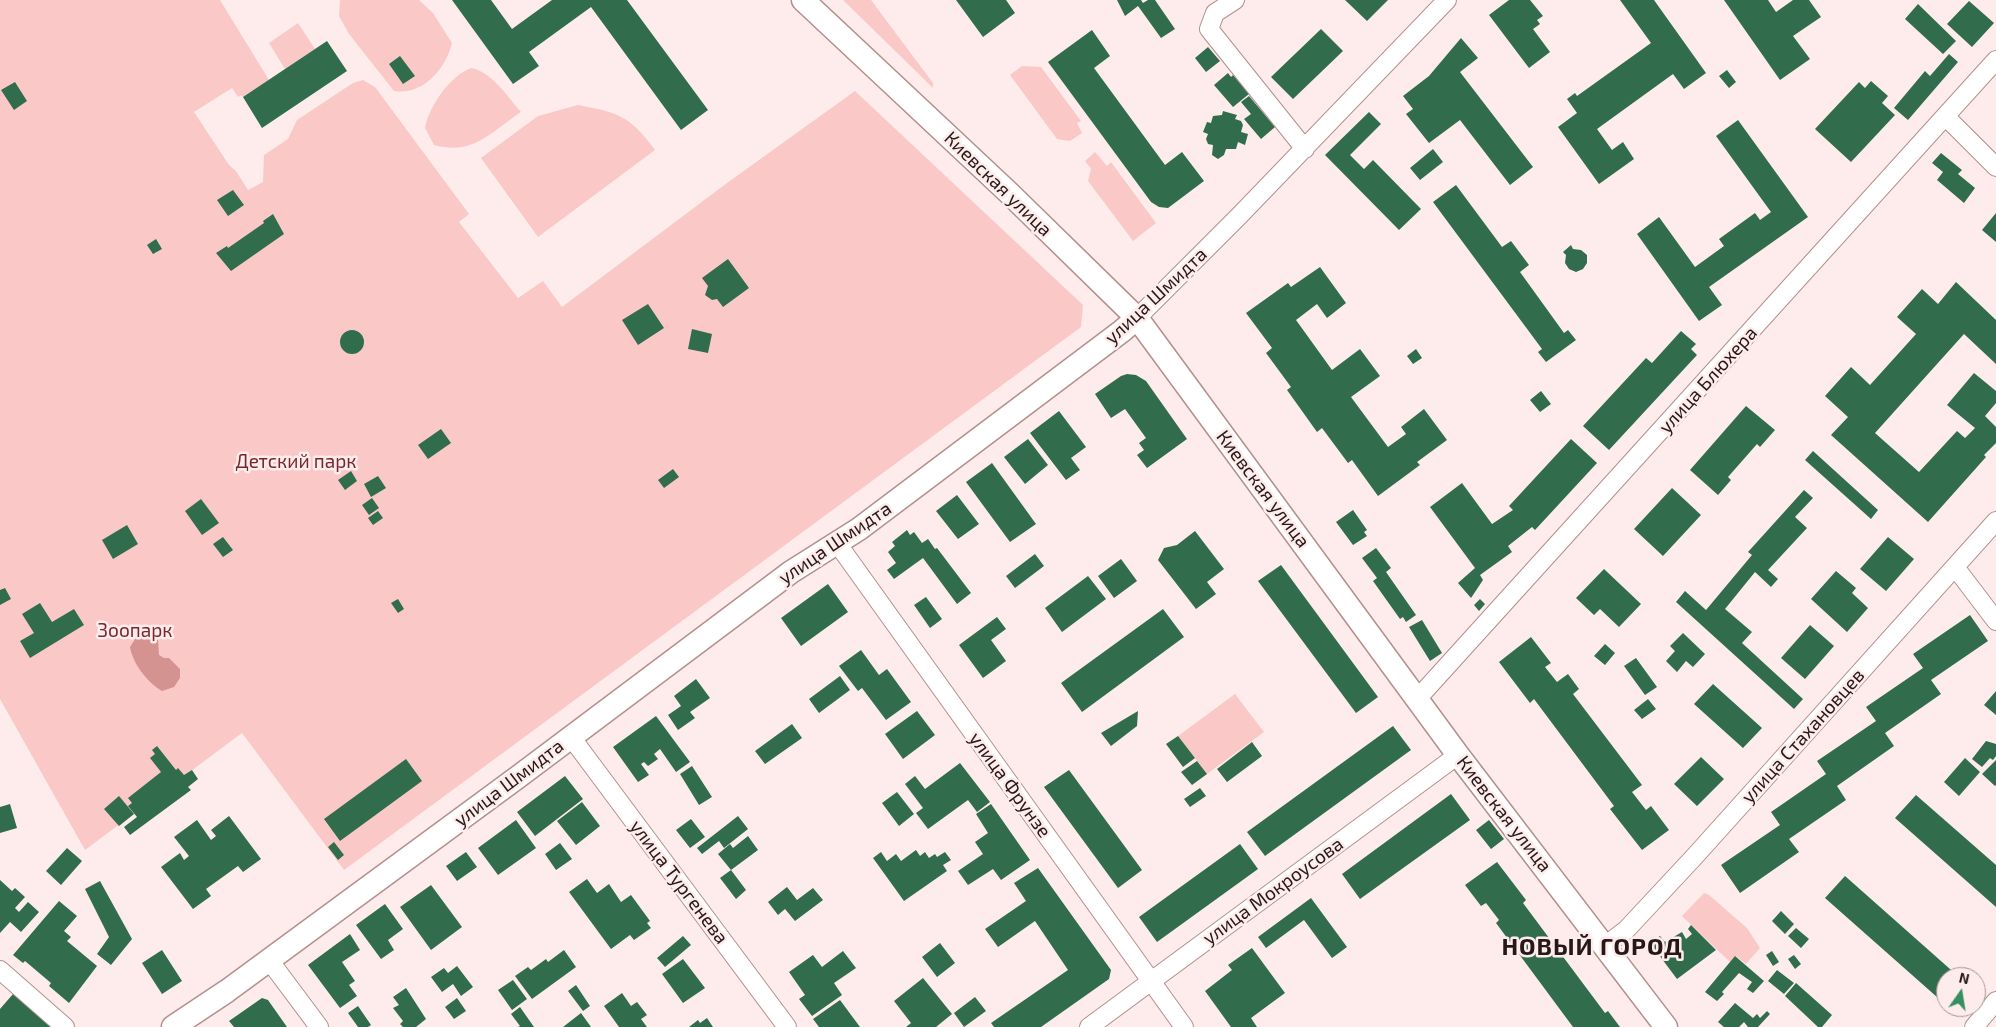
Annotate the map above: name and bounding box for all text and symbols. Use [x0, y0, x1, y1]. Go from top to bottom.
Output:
street label: Киевская улица [939, 127, 1057, 241]
street label: улица Шмидта [1100, 243, 1212, 349]
street label: улица Блюхера [1654, 322, 1762, 438]
street label: Киевская улица [1211, 426, 1315, 552]
park label: Детский парк [236, 451, 356, 473]
street label: улица Шмидта [774, 497, 896, 589]
park label: Зоопарк [98, 620, 172, 642]
street label: улица Стахановцев [1737, 664, 1869, 808]
street label: улица Фрунзе [964, 728, 1056, 842]
street label: улица Шмидта [450, 734, 568, 832]
street label: Киевская улица [1452, 751, 1556, 877]
street label: улица Тургенева [625, 815, 733, 949]
street label: улица Мокроусова [1198, 832, 1348, 950]
district label: НОВЫЙ ГОРОД [1500, 933, 1684, 961]
north arrow [1936, 967, 1986, 1017]
text: N [1957, 968, 1971, 987]

